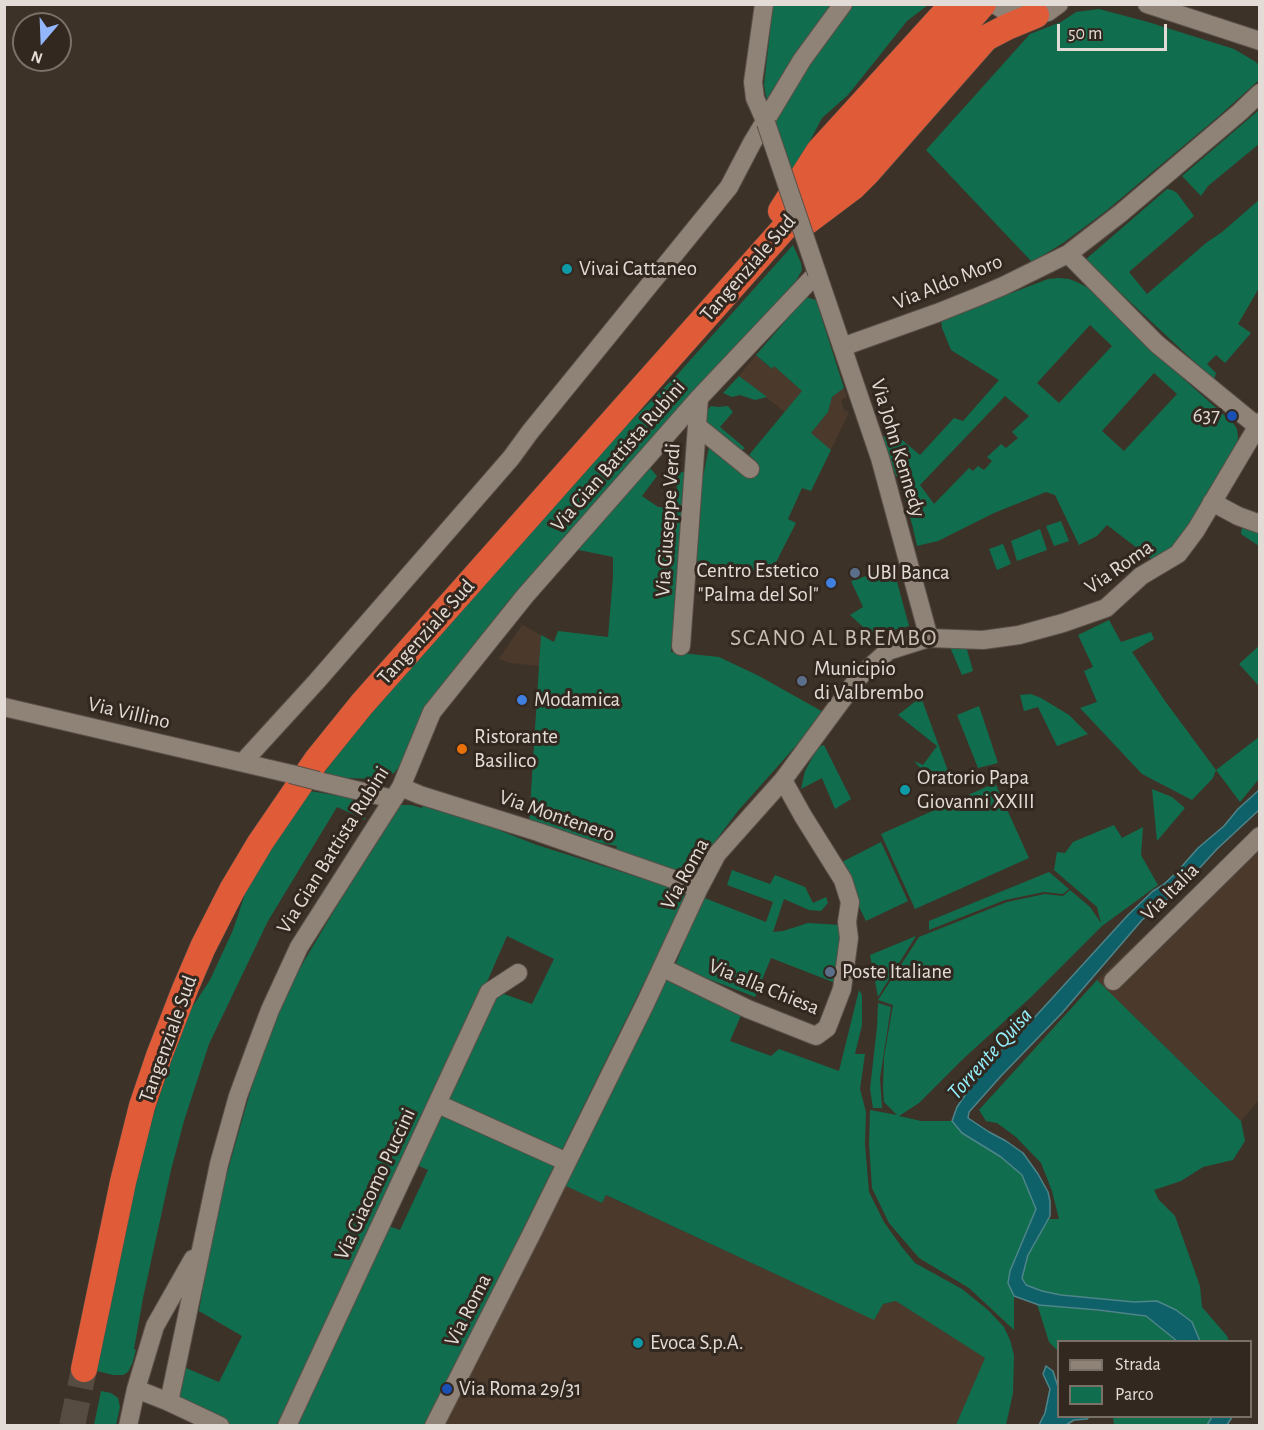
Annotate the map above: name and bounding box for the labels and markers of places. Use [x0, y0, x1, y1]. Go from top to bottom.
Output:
place label: Vivai Cattaneo [579, 256, 697, 282]
marker: Vivai Cattaneo [560, 262, 574, 276]
place label: 637 [1193, 403, 1220, 429]
marker: 637 [1225, 409, 1239, 423]
place label: Centro Estetico "Palma del Sol" [697, 558, 819, 608]
place label: UBI Banca [867, 560, 950, 586]
marker: UBI Banca [848, 566, 862, 580]
marker: Centro Estetico "Palma del Sol" [824, 576, 838, 590]
place label: Municipio di Valbrembo [814, 656, 924, 706]
marker: Municipio di Valbrembo [795, 674, 809, 688]
place label: Modamica [534, 687, 620, 713]
marker: Modamica [515, 693, 529, 707]
place label: Ristorante Basilico [474, 724, 558, 774]
marker: Ristorante Basilico [455, 742, 469, 756]
place label: Oratorio Papa Giovanni XXIII [917, 765, 1035, 815]
marker: Oratorio Papa Giovanni XXIII [898, 783, 912, 797]
place label: Poste Italiane [842, 959, 952, 985]
marker: Poste Italiane [823, 965, 837, 979]
place label: Evoca S.p.A. [650, 1330, 744, 1356]
marker: Evoca S.p.A. [631, 1336, 645, 1350]
place label: Via Roma 29/31 [459, 1376, 581, 1402]
marker: Via Roma 29/31 [440, 1382, 454, 1396]

